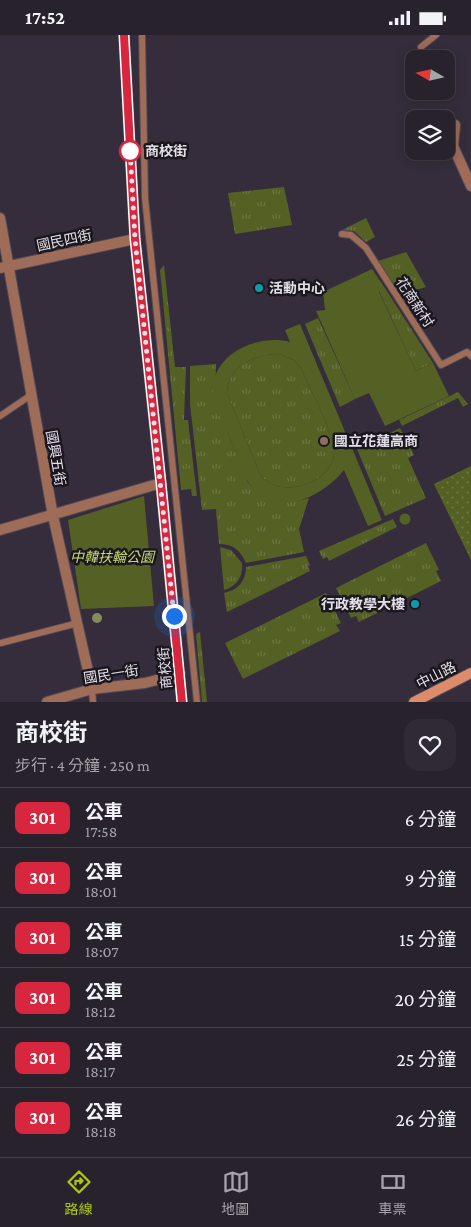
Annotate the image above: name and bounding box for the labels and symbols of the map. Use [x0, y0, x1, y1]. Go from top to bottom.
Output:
north arrow [405, 50, 455, 100]
marker: 商校街 [119, 140, 141, 162]
place label: 商校街 [145, 143, 187, 159]
street label: 國民四街 [35, 226, 93, 254]
street label: 花商新村 [393, 274, 437, 330]
place label: 活動中心 [269, 280, 325, 296]
marker: 活動中心 [253, 282, 265, 294]
street label: 國興五街 [43, 429, 69, 487]
place label: 國立花蓮高商 [334, 433, 418, 449]
marker: 國立花蓮高商 [318, 435, 330, 447]
park label: 中韓扶輪公園 [70, 549, 156, 565]
place label: 行政教學大樓 [321, 596, 405, 612]
marker: 行政教學大樓 [409, 598, 421, 610]
your location [162, 604, 187, 629]
street label: 商校街 [155, 646, 175, 690]
street label: 中山路 [414, 658, 458, 692]
street label: 國民一街 [82, 662, 140, 686]

